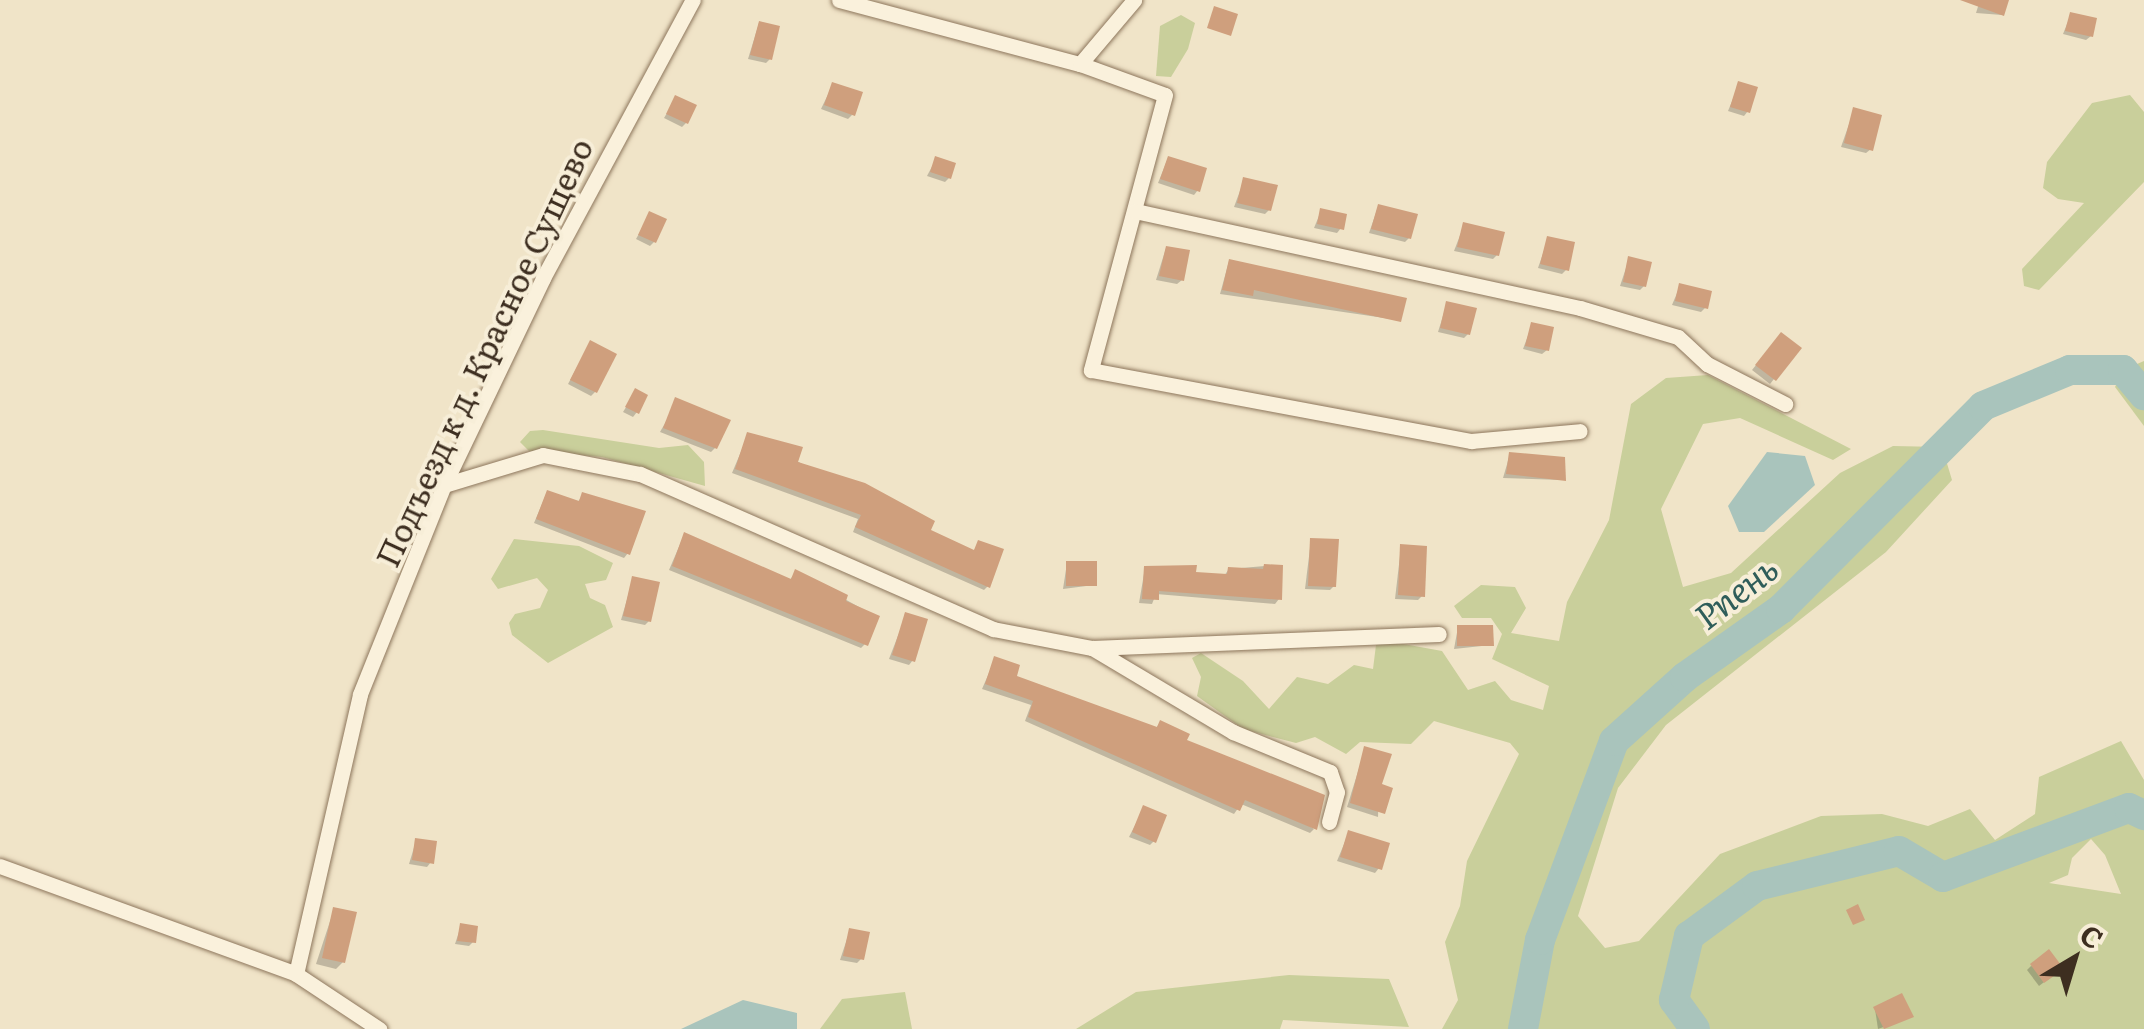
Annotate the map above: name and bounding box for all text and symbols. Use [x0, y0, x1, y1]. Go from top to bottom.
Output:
street label: Подъезд к д. Красное Сущево [367, 132, 599, 572]
water label: Рпень [1685, 546, 1785, 636]
north arrow [2024, 909, 2124, 1009]
text: С [2072, 913, 2113, 958]

